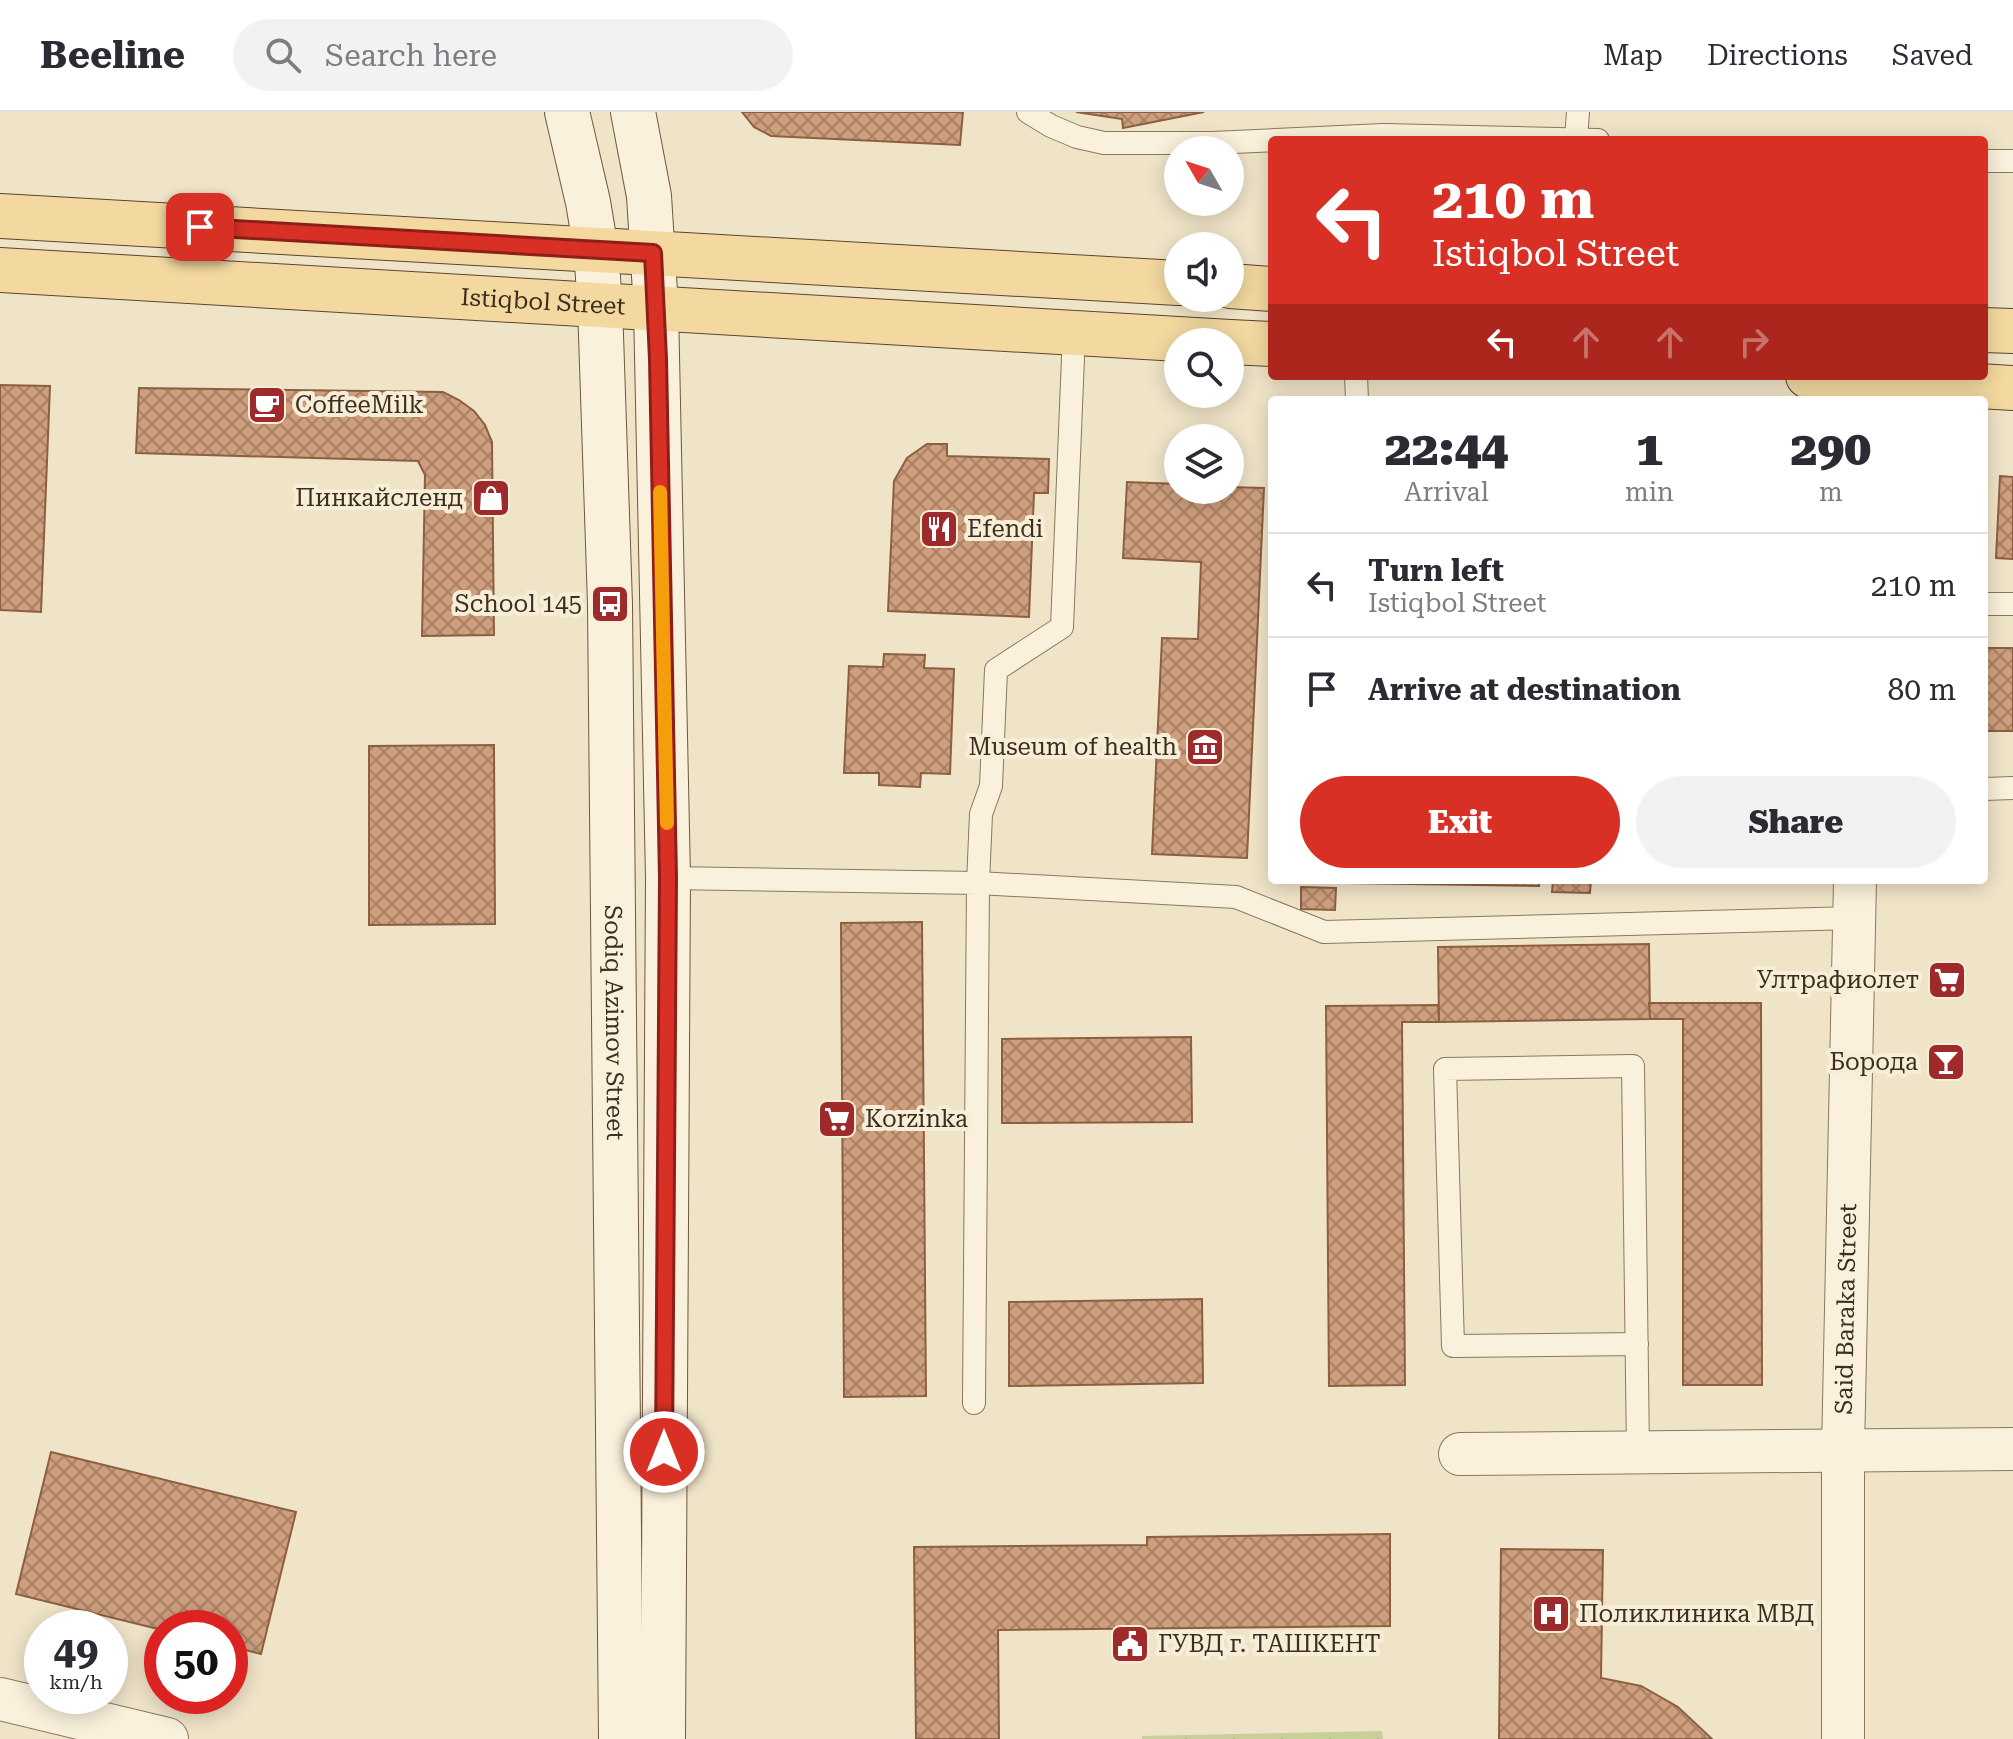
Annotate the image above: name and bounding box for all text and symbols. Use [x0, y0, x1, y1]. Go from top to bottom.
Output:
search box [233, 19, 793, 91]
text: Beeline [40, 33, 185, 77]
icon: search [261, 33, 305, 77]
text: Search here [325, 38, 497, 73]
text: Map [1603, 39, 1663, 72]
text: Directions [1707, 39, 1848, 72]
text: Saved [1892, 39, 1973, 72]
north arrow [1164, 136, 1244, 216]
map controls [1164, 136, 1244, 504]
text: 210 m [1432, 166, 1594, 232]
icon: left [1300, 168, 1404, 272]
pin [166, 193, 234, 261]
icon: arrive [178, 205, 222, 249]
button: sound [1164, 232, 1244, 312]
text: Istiqbol Street [1432, 233, 1679, 275]
street label: Istiqbol Street [460, 283, 626, 321]
icon: left [1480, 320, 1524, 364]
icon: ahead [1564, 320, 1608, 364]
icon: ahead [1648, 320, 1692, 364]
icon: right [1732, 320, 1776, 364]
button: search [1164, 328, 1244, 408]
cafe icon: CoffeeMilk [246, 384, 288, 426]
place label: CoffeeMilk [295, 391, 424, 419]
text: 22:44 [1385, 421, 1508, 477]
text: 1 [1636, 421, 1663, 477]
text: 290 [1791, 421, 1871, 477]
button: layers [1164, 424, 1244, 504]
shop icon: Пинкайсленд [470, 477, 512, 519]
text: Arrival [1404, 477, 1489, 507]
text: min [1625, 477, 1674, 507]
text: m [1819, 477, 1843, 507]
place label: Пинкайсленд [295, 484, 463, 512]
restaurant icon: Efendi [918, 508, 960, 550]
place label: Efendi [967, 515, 1044, 543]
text: Turn left [1368, 553, 1504, 588]
icon: left [1300, 563, 1344, 607]
text: 210 m [1871, 568, 1956, 603]
bus stop icon: School 145 [589, 583, 631, 625]
text: Istiqbol Street [1368, 588, 1547, 618]
place label: School 145 [454, 590, 582, 618]
icon: arrive [1300, 667, 1344, 711]
text: Arrive at destination [1368, 672, 1681, 707]
text: 80 m [1887, 672, 1956, 707]
museum icon: Museum of health [1184, 726, 1226, 768]
place label: Museum of health [969, 733, 1177, 761]
button: Exit [1300, 776, 1620, 868]
button: Share [1636, 776, 1956, 868]
street label: Sodiq Azimov Street [599, 905, 629, 1140]
supermarket icon: Ултрафиолет [1926, 959, 1968, 1001]
place label: Ултрафиолет [1757, 966, 1919, 994]
bar icon: Борода [1925, 1041, 1967, 1083]
place label: Борода [1829, 1048, 1918, 1076]
supermarket icon: Korzinka [816, 1098, 858, 1140]
place label: Korzinka [865, 1105, 968, 1133]
street label: Said Baraka Street [1830, 1203, 1862, 1415]
position arrow [622, 1410, 706, 1494]
hospital icon: Поликлиника МВД [1530, 1593, 1572, 1635]
place label: Поликлиника МВД [1579, 1600, 1814, 1628]
speed limit sign: 50 [144, 1610, 248, 1714]
public building icon: ГУВД г. ТАШКЕНТ [1109, 1623, 1151, 1665]
text: 49 [54, 1628, 98, 1675]
place label: ГУВД г. ТАШКЕНТ [1158, 1630, 1381, 1658]
text: km/h [49, 1670, 103, 1694]

